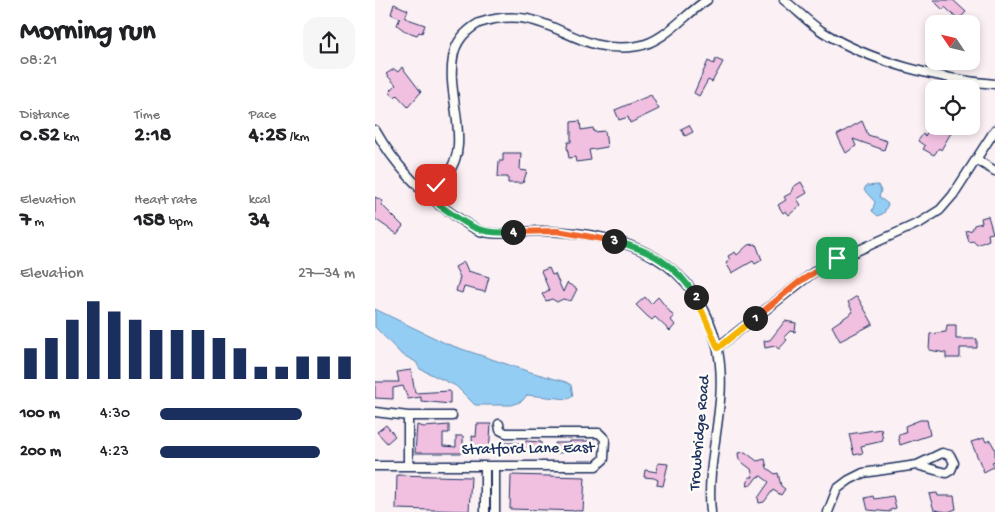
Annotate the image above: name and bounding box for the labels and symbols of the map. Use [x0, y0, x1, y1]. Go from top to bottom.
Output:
north arrow [925, 15, 980, 70]
pin [415, 164, 457, 206]
pin: 4 [501, 220, 525, 244]
pin: 3 [601, 228, 627, 254]
pin [816, 237, 858, 279]
pin: 2 [683, 284, 709, 310]
pin: 1 [743, 306, 767, 330]
street label: Trowbridge Road [686, 373, 716, 492]
street label: Stratford Lane East [461, 439, 596, 461]

